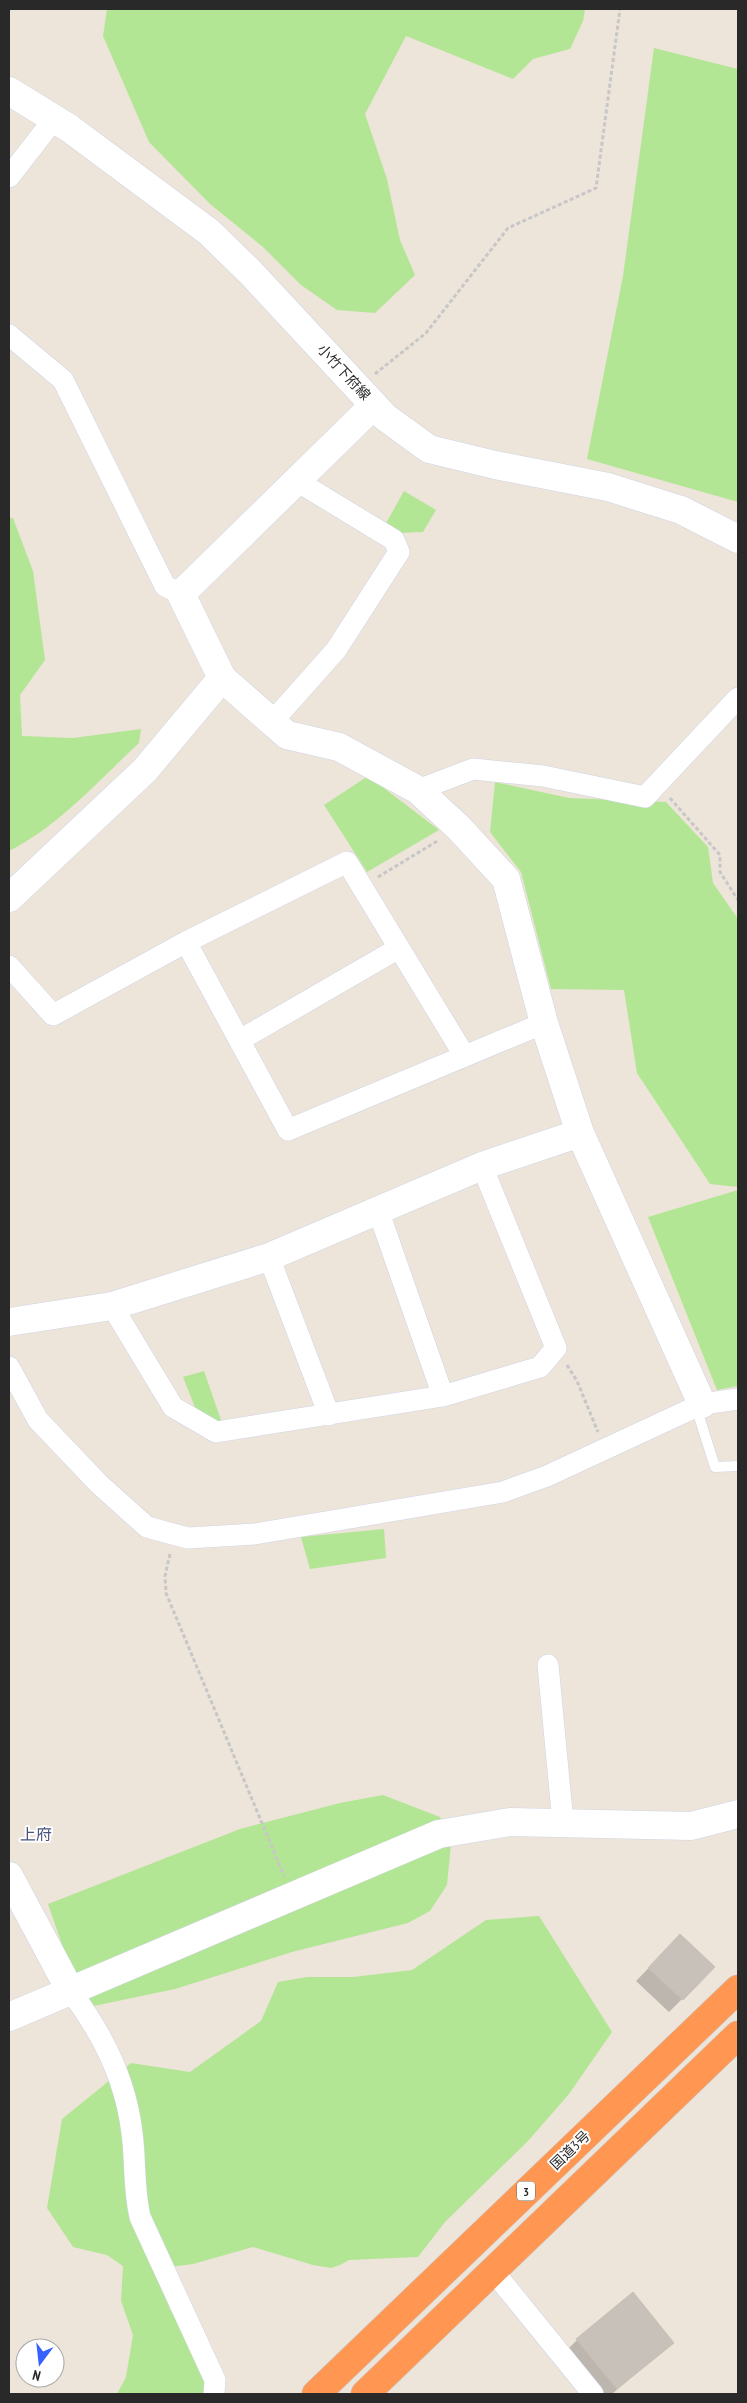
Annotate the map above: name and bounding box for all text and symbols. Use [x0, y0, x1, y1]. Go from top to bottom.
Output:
street label: 小竹下府線 [314, 340, 374, 404]
district label: 上府 [20, 1824, 52, 1844]
street label: 国道3号 [546, 2127, 594, 2173]
road number: 3 [517, 2182, 535, 2200]
north arrow [15, 2338, 65, 2388]
text: N [31, 2366, 43, 2385]

